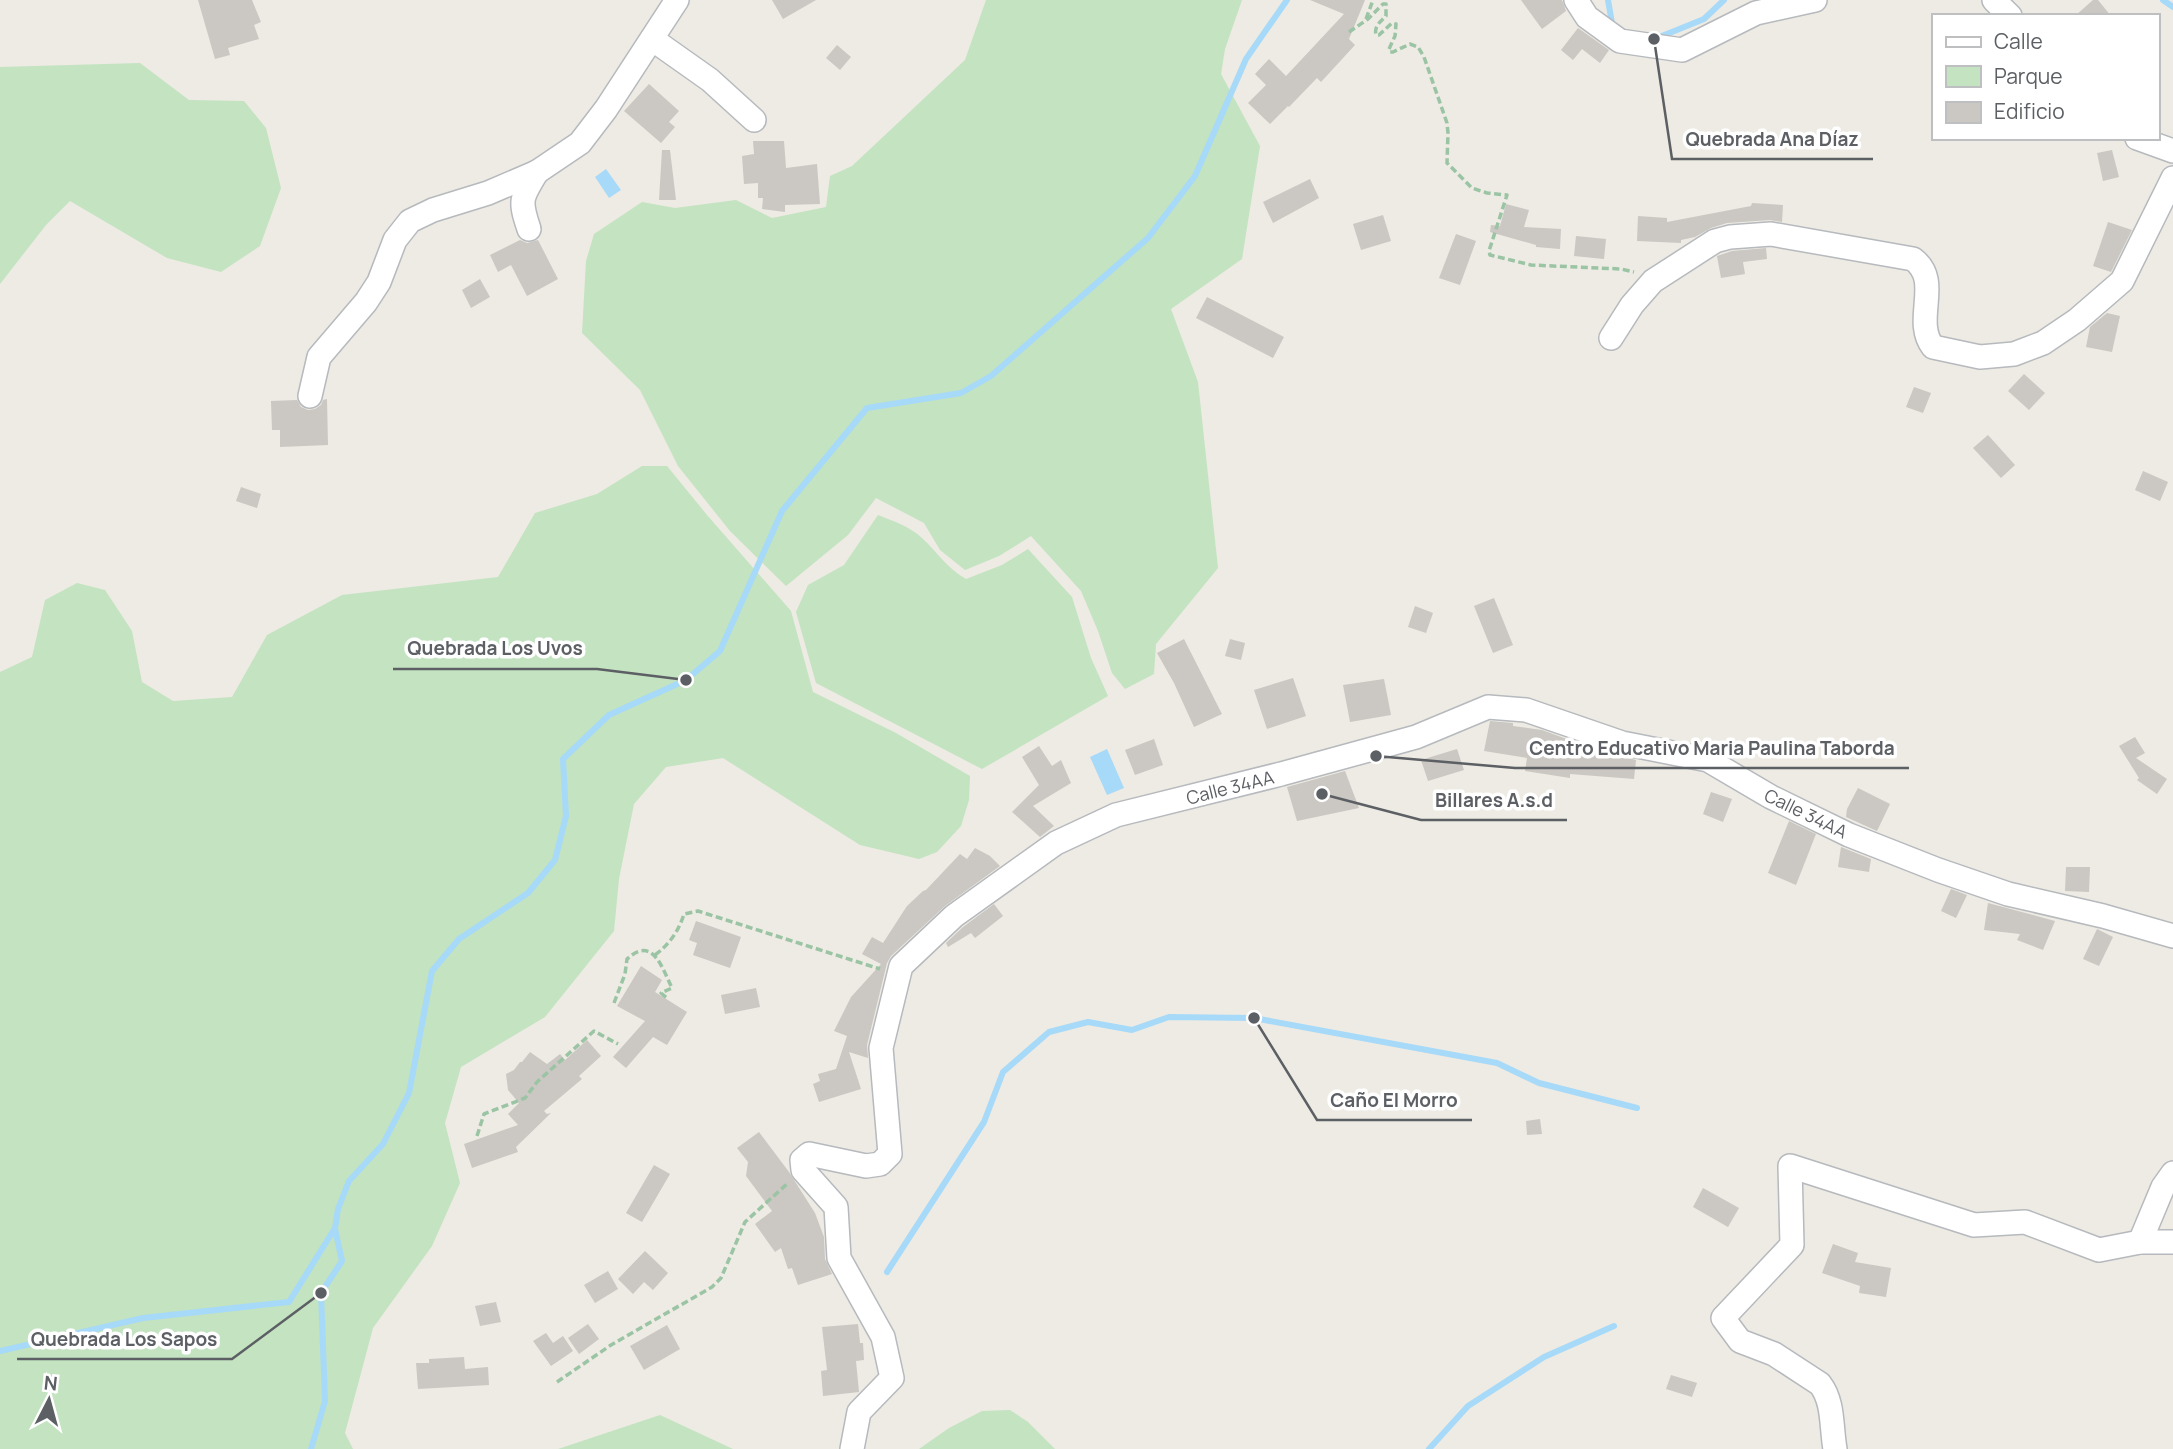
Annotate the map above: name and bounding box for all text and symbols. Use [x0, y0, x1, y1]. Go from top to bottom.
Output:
legend [1932, 14, 2159, 140]
text: Calle [1994, 27, 2043, 55]
text: Parque [1994, 62, 2063, 90]
text: Edificio [1994, 97, 2065, 125]
callout: Quebrada Ana Díaz [1672, 119, 1873, 159]
text: Quebrada Ana Díaz [1685, 126, 1859, 152]
callout: Quebrada Los Uvos [393, 629, 597, 669]
text: Quebrada Los Uvos [407, 635, 583, 661]
callout: Centro Educativo Maria Paulina Taborda [1515, 728, 1909, 768]
text: Centro Educativo Maria Paulina Taborda [1529, 735, 1895, 761]
street label: Calle 34AA [1184, 764, 1277, 809]
callout: Billares A.s.d [1421, 780, 1567, 820]
street label: Calle 34AA [1760, 783, 1852, 844]
text: Billares A.s.d [1435, 787, 1553, 813]
callout: Caño El Morro [1317, 1080, 1472, 1120]
text: Caño El Morro [1330, 1087, 1458, 1113]
callout: Quebrada Los Sapos [17, 1319, 232, 1359]
text: Quebrada Los Sapos [31, 1326, 217, 1352]
north arrow [14, 1365, 84, 1435]
text: N [43, 1369, 59, 1397]

